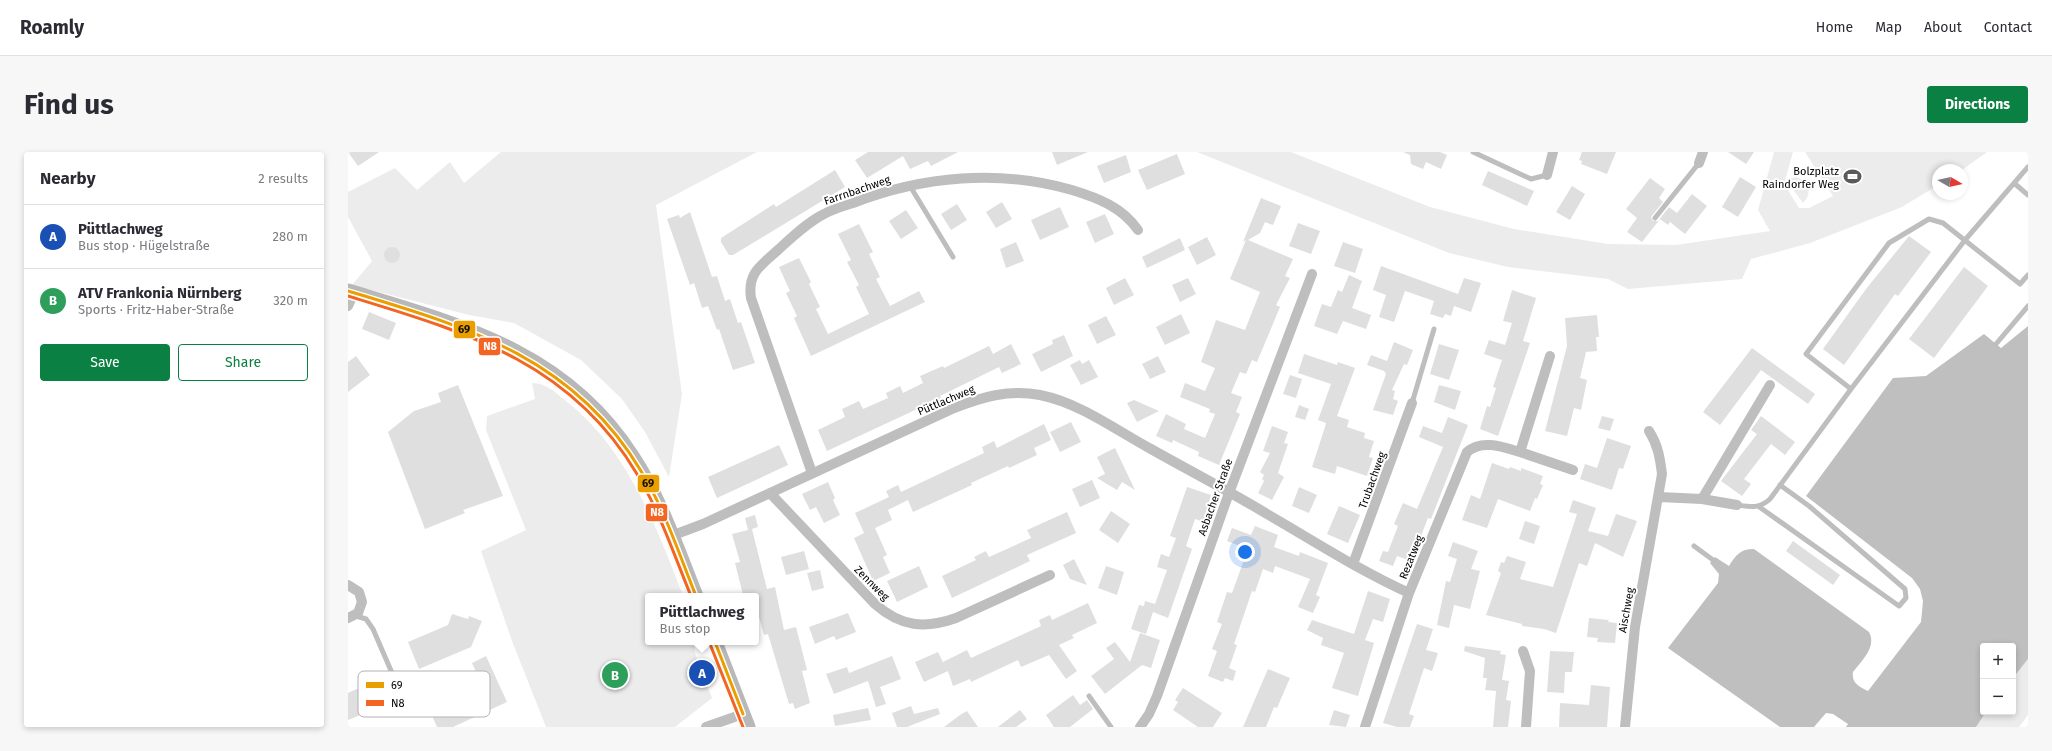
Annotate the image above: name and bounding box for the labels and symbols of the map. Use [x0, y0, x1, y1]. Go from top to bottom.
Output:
north arrow [1932, 164, 1968, 200]
place label: Bolzplatz Raindorfer Weg [1762, 165, 1839, 191]
sports icon: Bolzplatz Raindorfer Weg [1842, 167, 1862, 187]
street label: Farrnbachweg [822, 173, 892, 208]
line badge: 69 [453, 320, 476, 339]
text: 69 [458, 323, 470, 336]
line badge: N8 [478, 337, 501, 356]
text: N8 [483, 340, 497, 353]
street label: Püttlachweg [916, 382, 977, 418]
street label: Trubachweg [1356, 450, 1389, 510]
street label: Asbacher Straße [1196, 457, 1235, 537]
line badge: 69 [637, 474, 660, 493]
text: 69 [642, 477, 654, 490]
line badge: N8 [645, 503, 668, 522]
text: N8 [650, 506, 664, 519]
street label: Rezatweg [1397, 533, 1426, 581]
your location [1235, 542, 1255, 562]
street label: Zennweg [851, 563, 892, 604]
street label: Aischweg [1616, 586, 1637, 634]
pin: A [689, 658, 715, 688]
pin: B [602, 660, 628, 690]
legend [358, 671, 490, 717]
text: 69 [391, 679, 403, 692]
text: N8 [391, 697, 405, 710]

